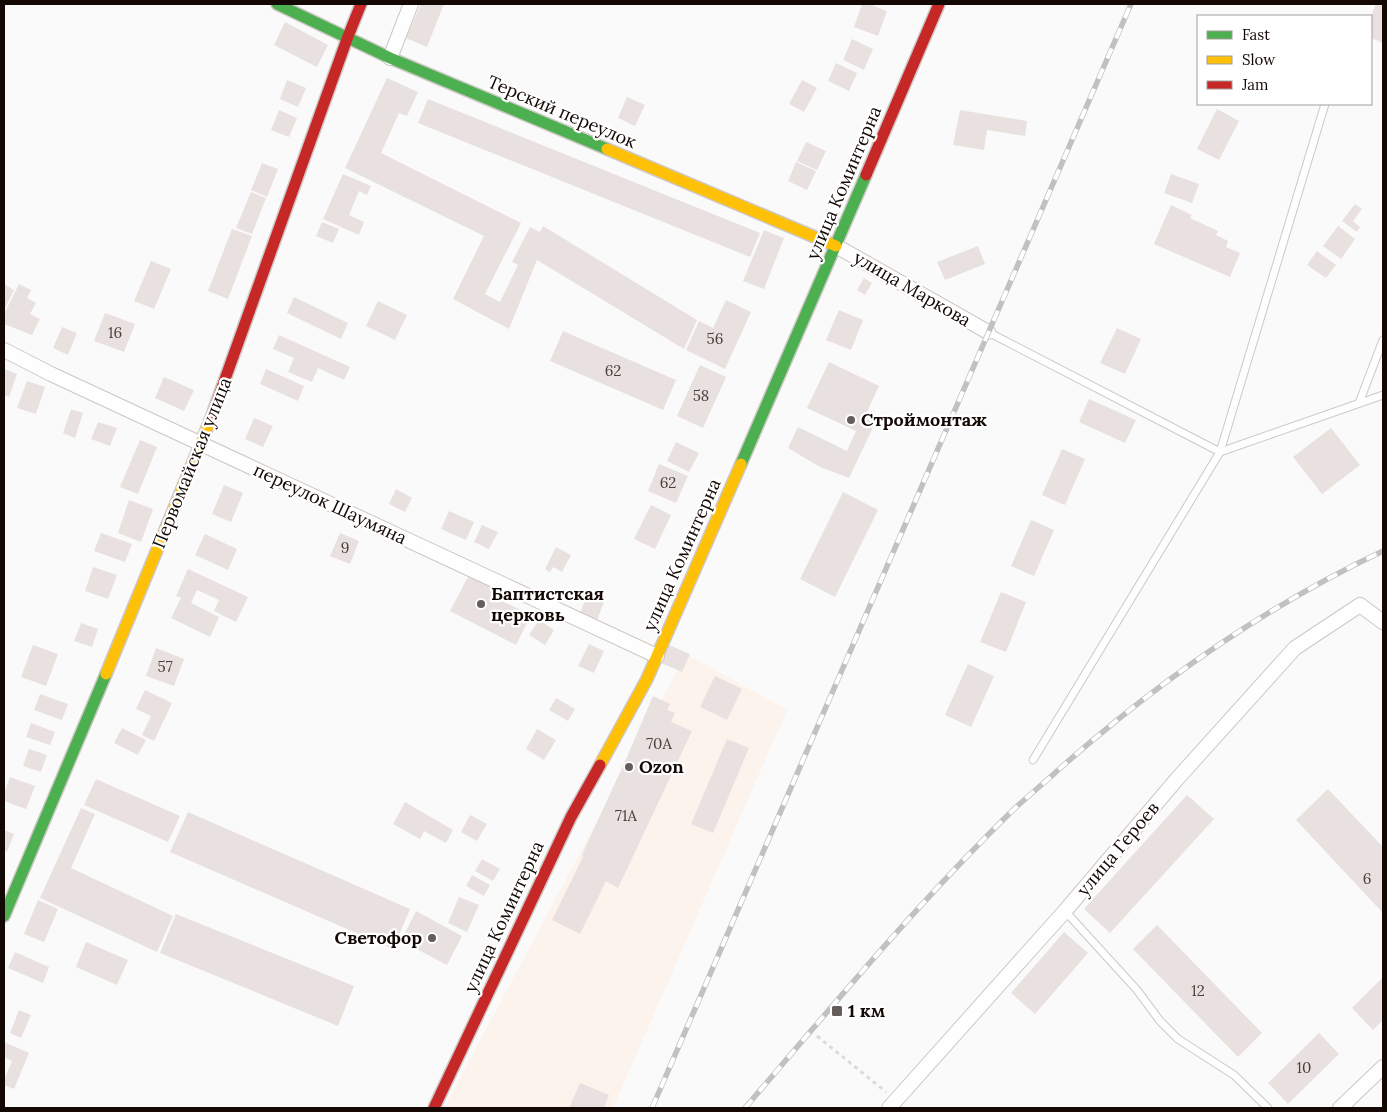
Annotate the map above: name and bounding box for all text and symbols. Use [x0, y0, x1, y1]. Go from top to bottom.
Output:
legend [1197, 15, 1372, 105]
text: Fast [1242, 25, 1270, 44]
text: Slow [1242, 50, 1275, 69]
street label: Терский переулок [484, 70, 640, 153]
text: Jam [1241, 75, 1269, 94]
street label: улица Коминтерна [801, 102, 886, 263]
street label: улица Маркова [849, 246, 975, 331]
house number: 16 [108, 323, 122, 342]
house number: 56 [707, 329, 723, 348]
house number: 62 [605, 361, 621, 380]
street label: Первомайская улица [147, 374, 236, 552]
house number: 58 [693, 386, 709, 405]
place label: Строймонтаж [861, 408, 987, 431]
marker: Строймонтаж [845, 414, 857, 426]
street label: переулок Шаумяна [250, 458, 411, 549]
house number: 62 [660, 473, 676, 492]
street label: улица Коминтерна [638, 475, 726, 635]
house number: 9 [341, 538, 349, 557]
place label: Баптистская церковь [491, 582, 604, 626]
marker: Баптистская церковь [475, 598, 487, 610]
house number: 57 [157, 657, 173, 676]
house number: 70А [646, 734, 672, 753]
place label: Ozon [639, 755, 684, 778]
marker: Ozon [623, 761, 635, 773]
street label: улица Героев [1071, 797, 1164, 901]
house number: 71А [615, 806, 638, 825]
street label: улица Коминтерна [458, 837, 549, 996]
house number: 6 [1363, 869, 1371, 888]
place label: Светофор [335, 926, 422, 949]
marker: Светофор [426, 932, 438, 944]
house number: 12 [1191, 981, 1205, 1000]
place label: 1 км [848, 999, 885, 1022]
marker: 1 км [830, 1004, 844, 1018]
house number: 10 [1297, 1058, 1311, 1077]

